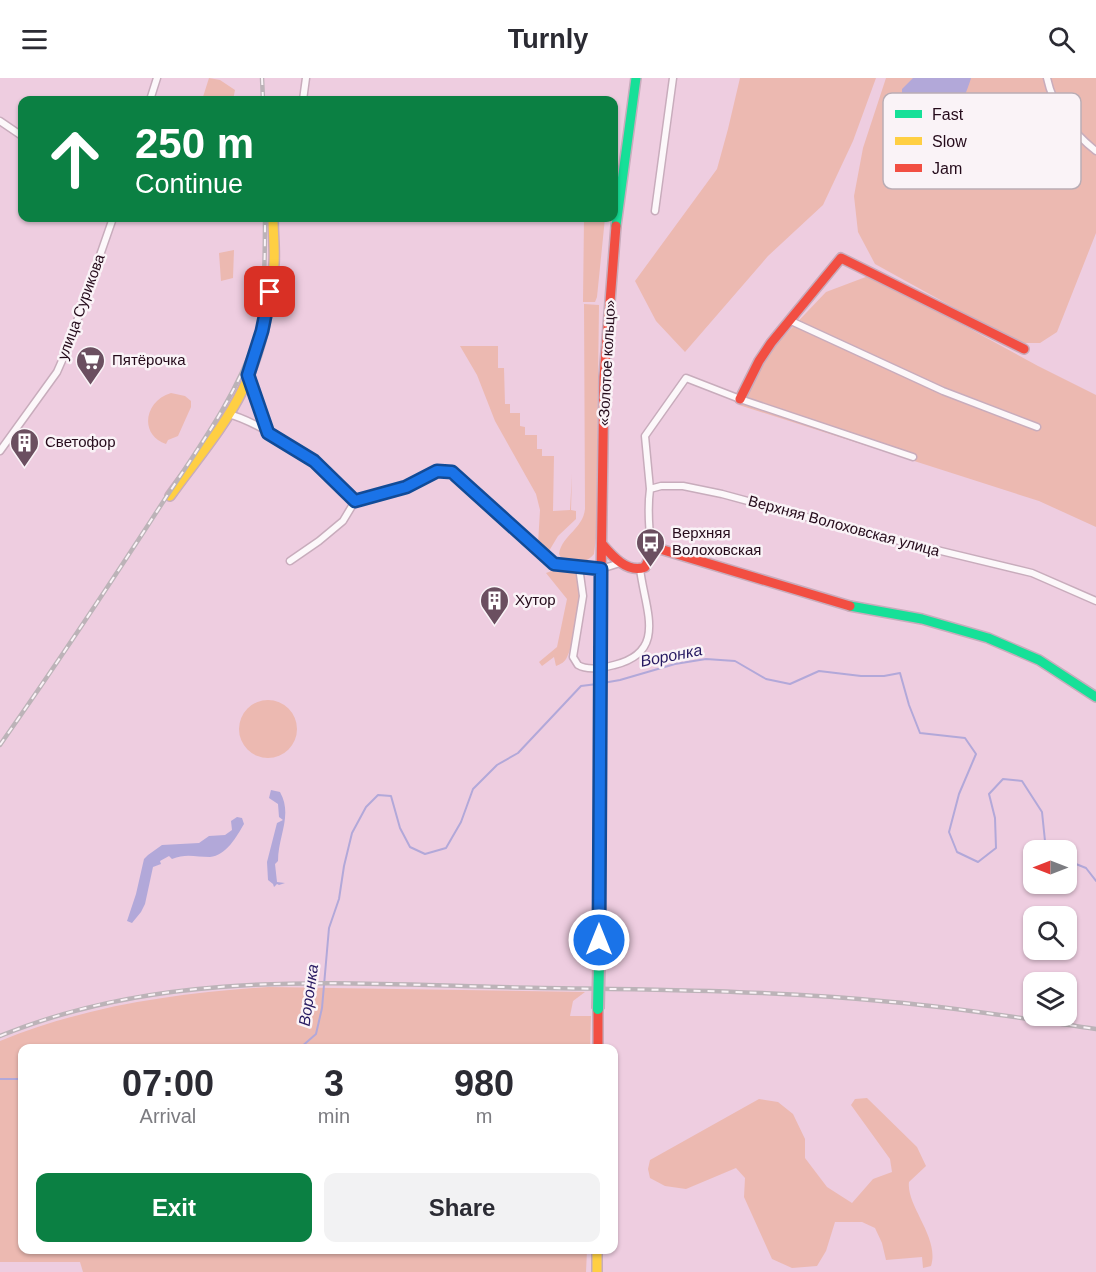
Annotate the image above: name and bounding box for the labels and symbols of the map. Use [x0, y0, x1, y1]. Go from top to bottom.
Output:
legend [883, 93, 1081, 189]
text: Fast [932, 106, 964, 123]
text: Slow [932, 133, 967, 150]
text: Jam [932, 160, 962, 177]
street label: улица Сурикова [53, 251, 108, 362]
pin [244, 266, 295, 317]
street label: «Золотое кольцо» [595, 299, 618, 426]
supermarket icon: Пятёрочка [75, 344, 107, 386]
place label: Пятёрочка [112, 351, 186, 368]
building icon: Светофор [8, 426, 40, 468]
place label: Светофор [45, 433, 116, 450]
street label: Верхняя Волоховская улица [747, 492, 942, 559]
place label: Верхняя Волоховская [672, 524, 761, 558]
bus stop icon: Верхняя Волоховская [635, 526, 667, 568]
building icon: Хутор [478, 584, 510, 626]
place label: Хутор [515, 591, 556, 608]
water label: Воронка [639, 641, 704, 670]
north arrow [1023, 840, 1077, 894]
position arrow [567, 908, 631, 972]
water label: Воронка [296, 963, 321, 1027]

